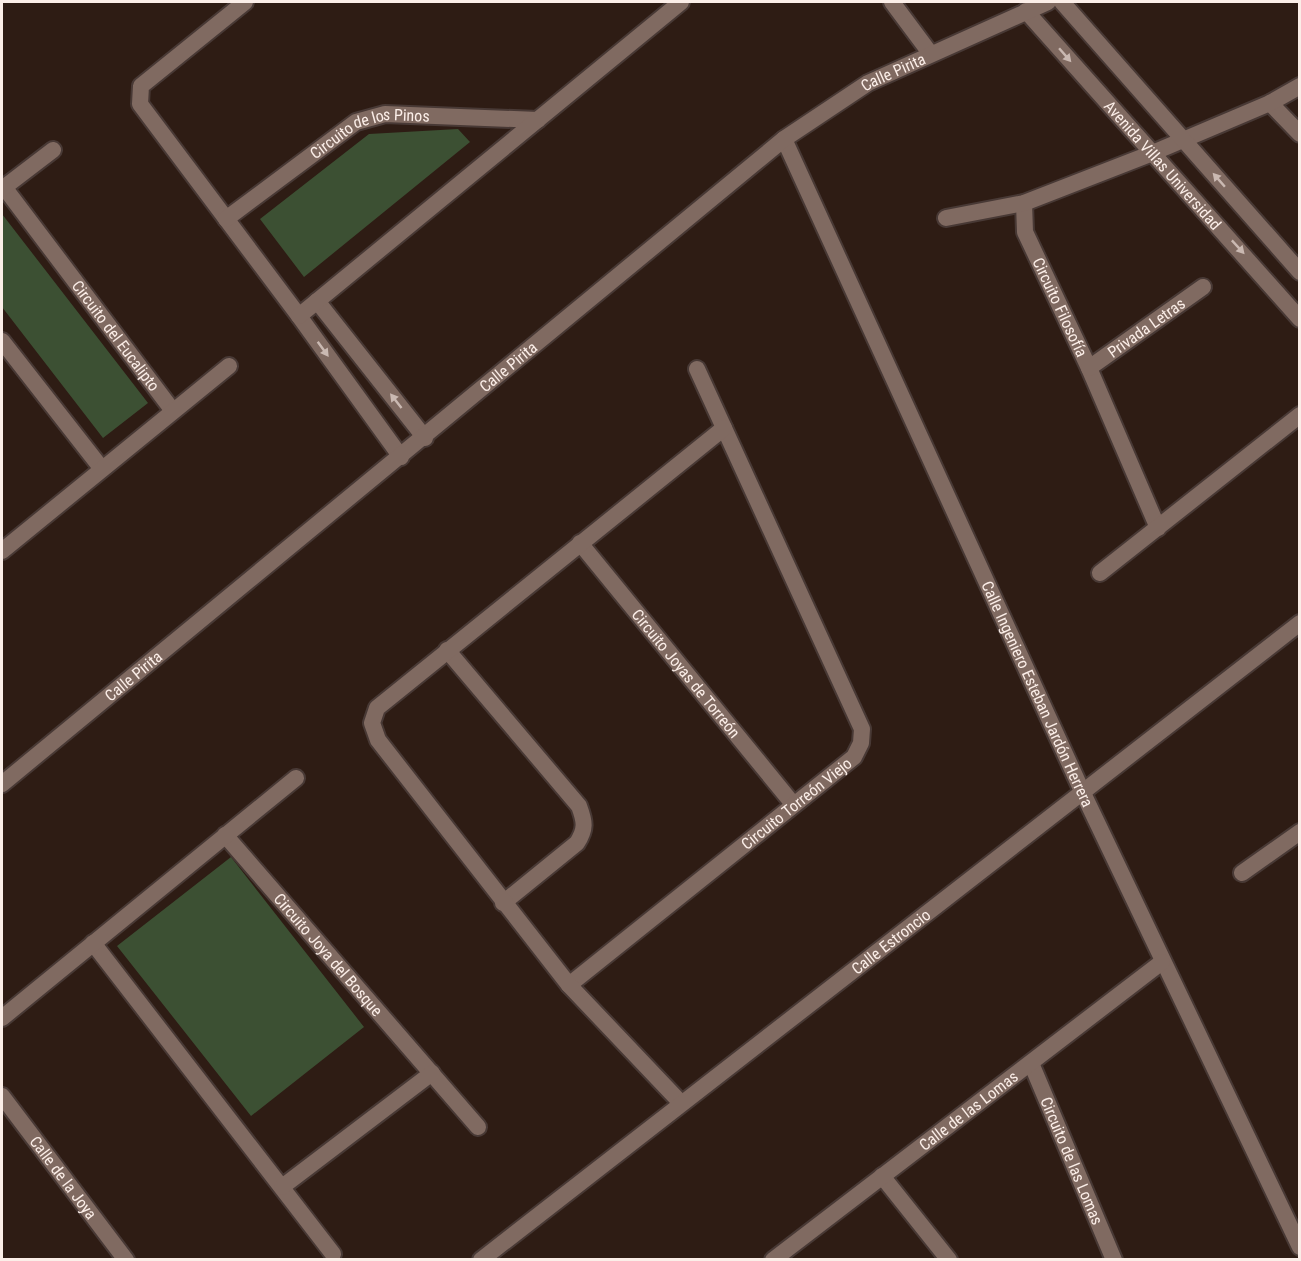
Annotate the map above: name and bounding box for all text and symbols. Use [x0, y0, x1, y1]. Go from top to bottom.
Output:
one-way arrow [1058, 47, 1071, 63]
street label: Calle Pirita [857, 49, 928, 95]
street label: Avenida Villas Universidad [1100, 97, 1225, 234]
street label: Circuito de los Pinos [306, 105, 430, 163]
one-way arrow [1213, 173, 1226, 188]
one-way arrow [1231, 239, 1245, 254]
street label: Circuito Filosofía [1028, 255, 1091, 360]
street label: Circuito del Eucalipto [68, 277, 164, 395]
street label: Privada Letras [1104, 294, 1189, 362]
street label: Calle Pirita [476, 338, 541, 396]
one-way arrow [317, 340, 329, 356]
one-way arrow [390, 393, 403, 409]
street label: Calle Ingeniero Esteban Jardón Herrera [977, 578, 1097, 810]
street label: Circuito Joyas de Torreón [628, 605, 744, 742]
street label: Calle Pirita [101, 647, 166, 705]
street label: Circuito Torreón Viejo [737, 754, 856, 854]
street label: Circuito Joya del Bosque [270, 889, 386, 1020]
street label: Calle Estroncio [848, 905, 934, 978]
street label: Calle de las Lomas [915, 1067, 1022, 1155]
street label: Circuito de las Lomas [1036, 1094, 1107, 1228]
street label: Calle de la Joya [26, 1132, 101, 1223]

